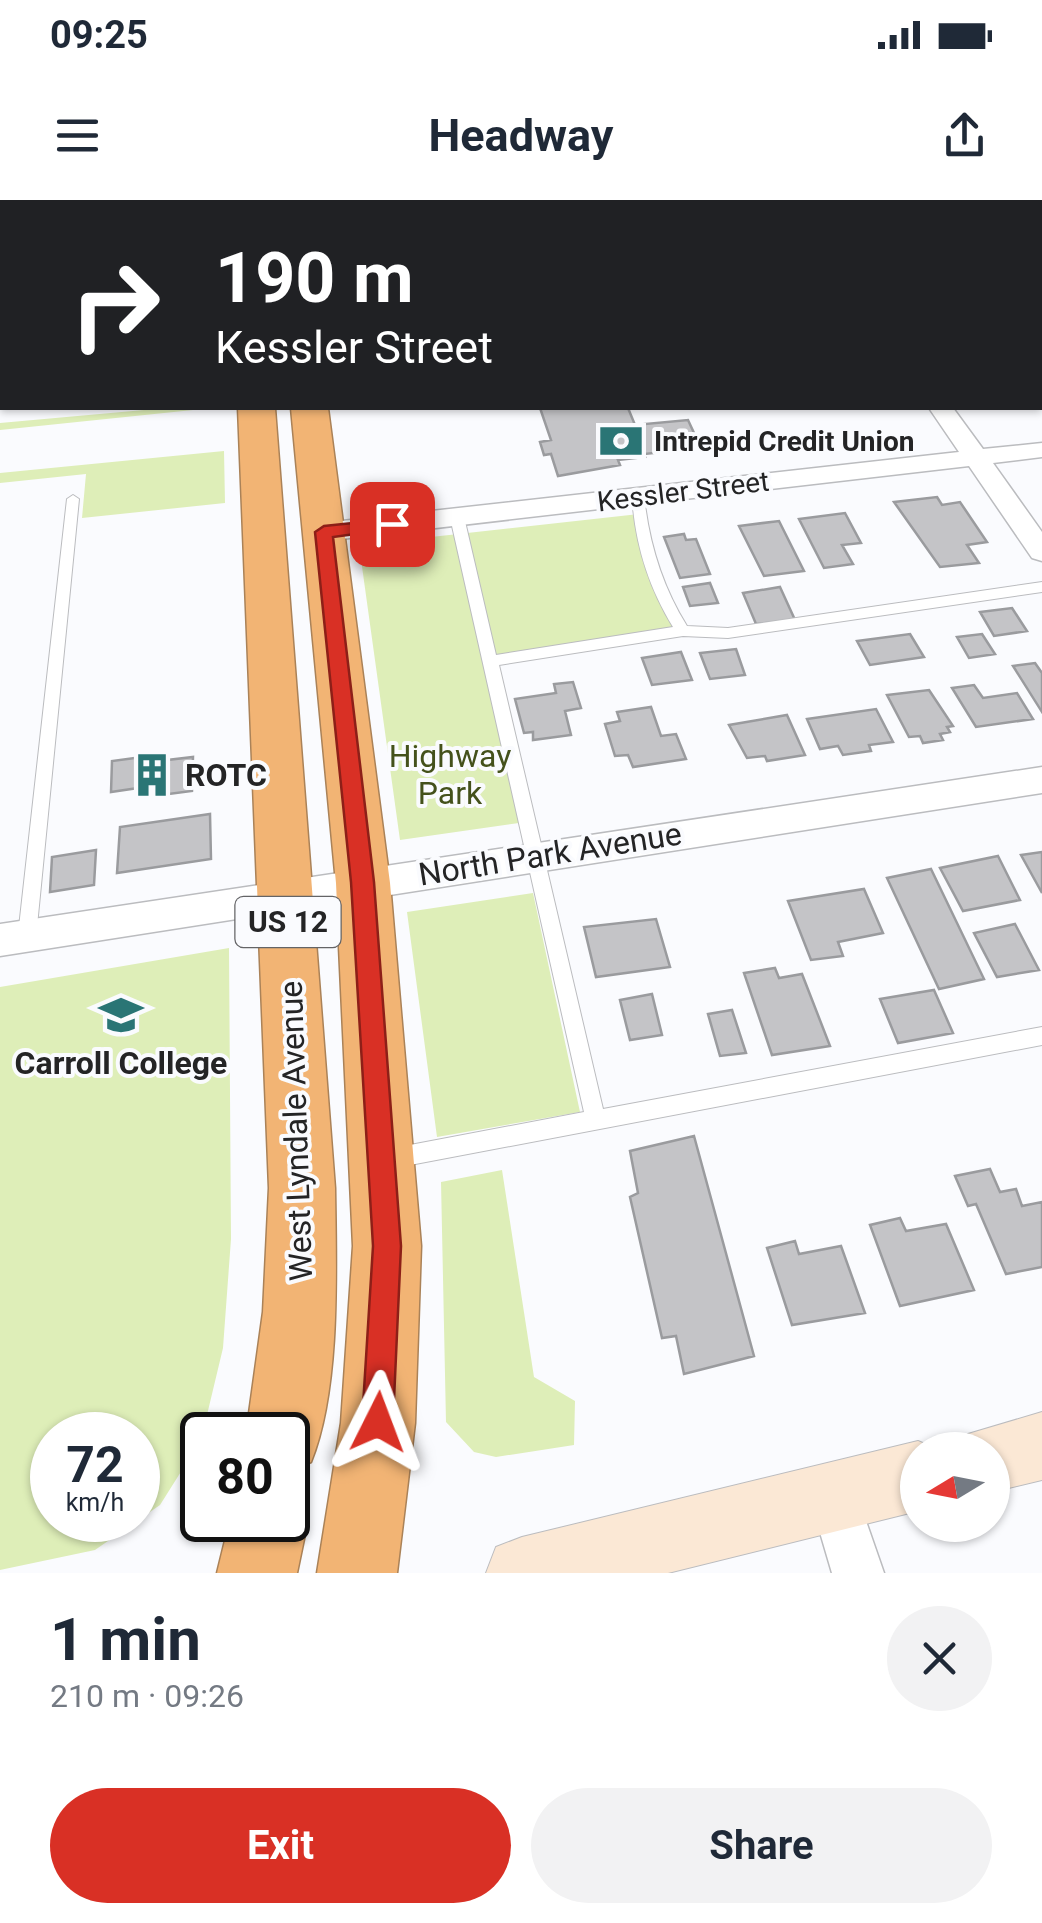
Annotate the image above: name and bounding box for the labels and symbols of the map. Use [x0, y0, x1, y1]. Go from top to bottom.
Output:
bank icon: Intrepid Credit Union [597, 417, 645, 465]
place label: Intrepid Credit Union [654, 425, 914, 458]
street label: Kessler Street [595, 465, 771, 518]
pin [350, 482, 435, 567]
park label: Highway Park [389, 737, 511, 812]
building icon: ROTC [128, 751, 176, 799]
place label: ROTC [185, 756, 267, 794]
street label: North Park Avenue [416, 814, 684, 894]
road number: US 12 [236, 897, 340, 947]
street label: West Lyndale Avenue [272, 980, 320, 1282]
school or university icon: Carroll College [97, 991, 145, 1039]
place label: Carroll College [15, 1044, 227, 1082]
position arrow [326, 1370, 430, 1474]
speed limit sign: 80 [180, 1412, 310, 1542]
north arrow [900, 1432, 1010, 1542]

